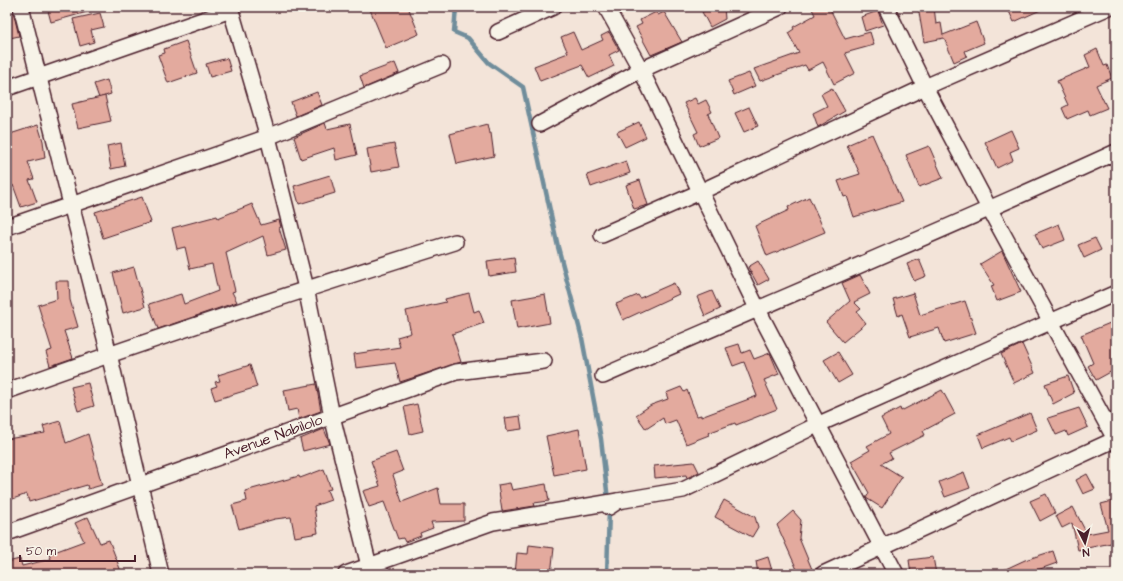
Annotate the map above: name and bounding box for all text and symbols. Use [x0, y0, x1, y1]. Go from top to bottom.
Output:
street label: Avenue Nabilolo [221, 409, 326, 465]
north arrow [1065, 523, 1105, 563]
scale bar [20, 537, 135, 563]
text: 50 m [26, 543, 57, 560]
text: N [1082, 545, 1090, 560]

